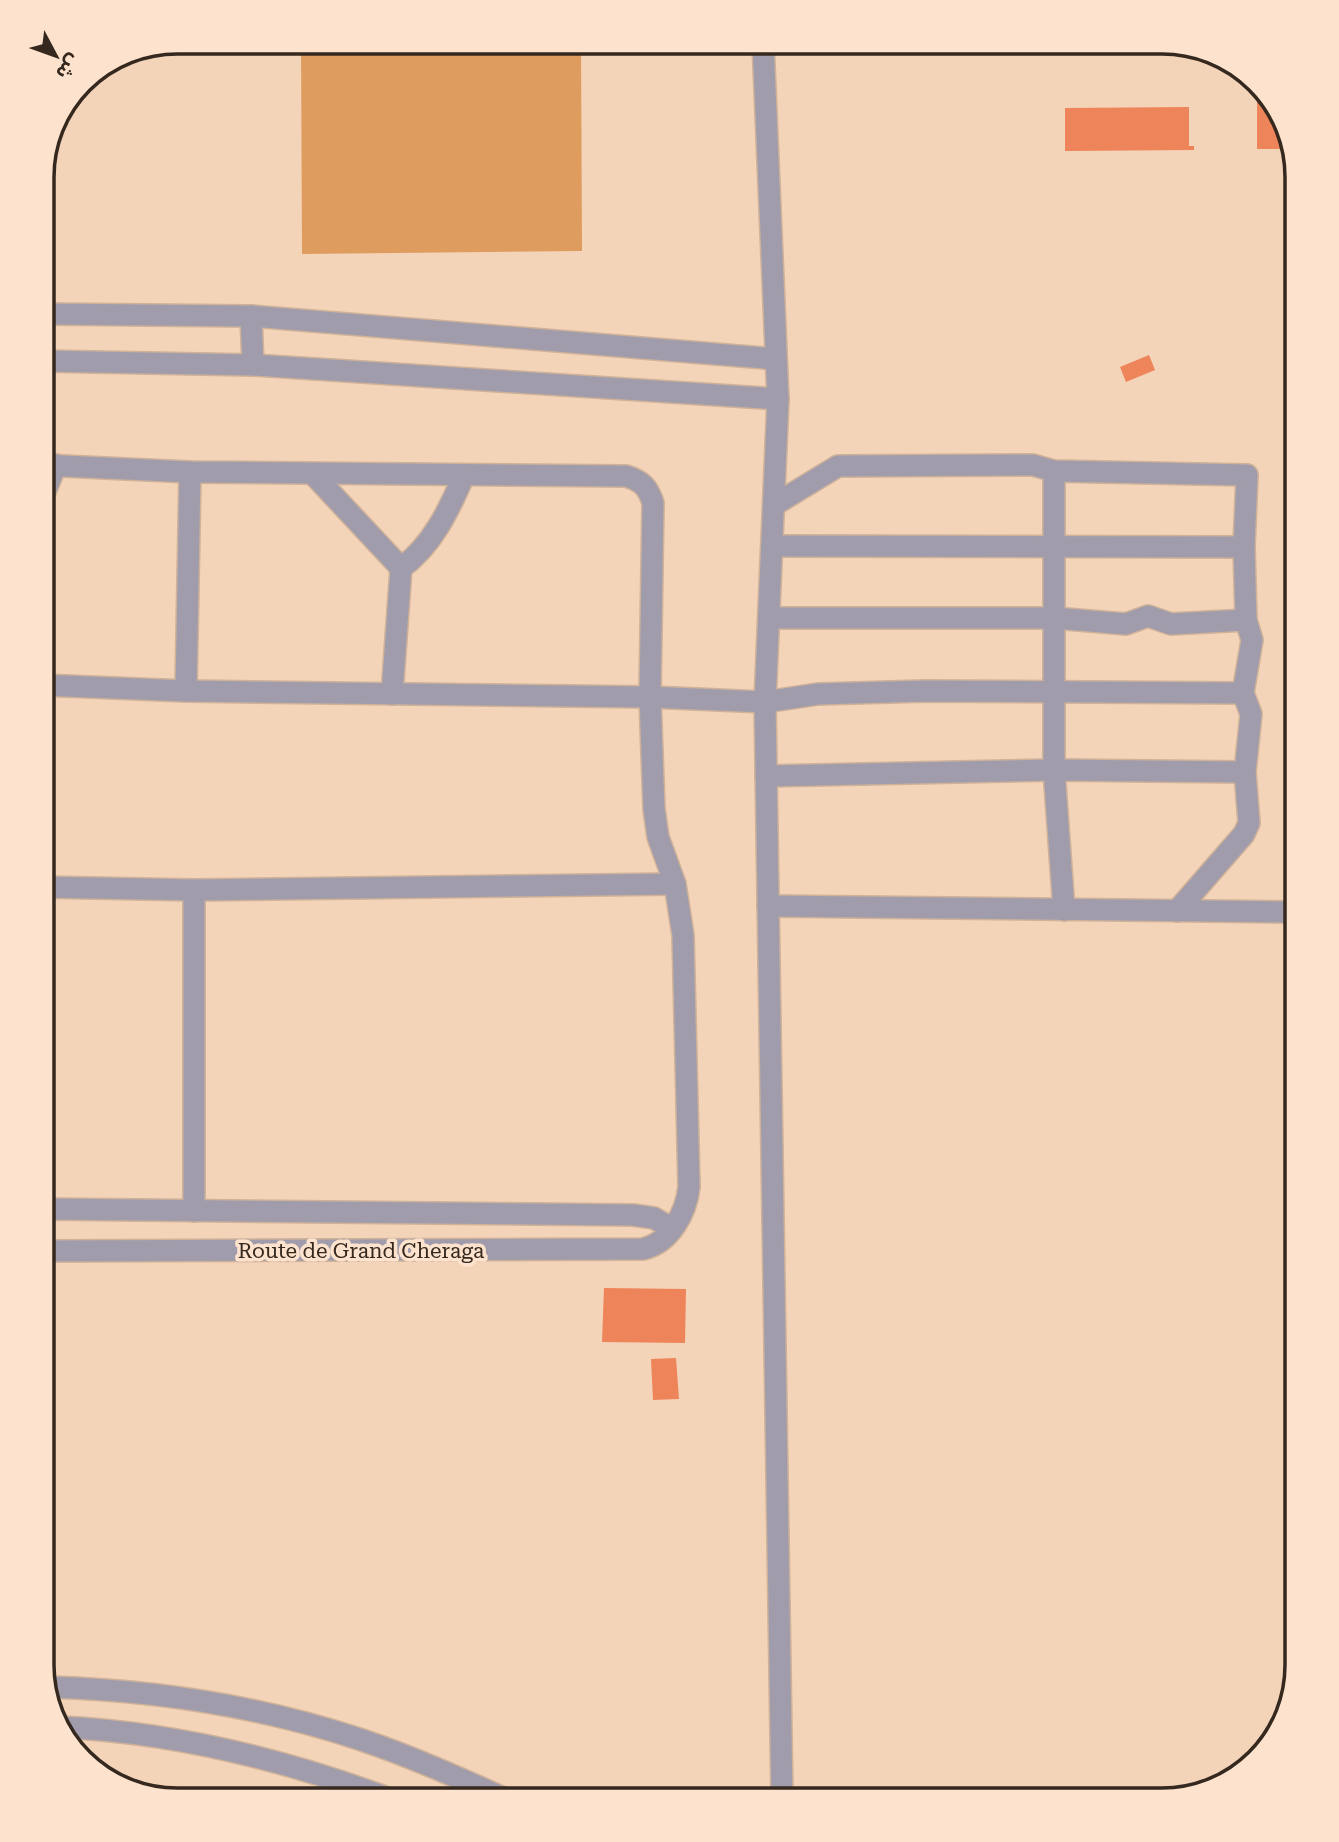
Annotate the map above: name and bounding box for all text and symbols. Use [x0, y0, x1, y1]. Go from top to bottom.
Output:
north arrow [21, 21, 91, 91]
text: ش [51, 49, 86, 84]
street label: Route de Grand Cheraga [238, 1239, 485, 1263]

